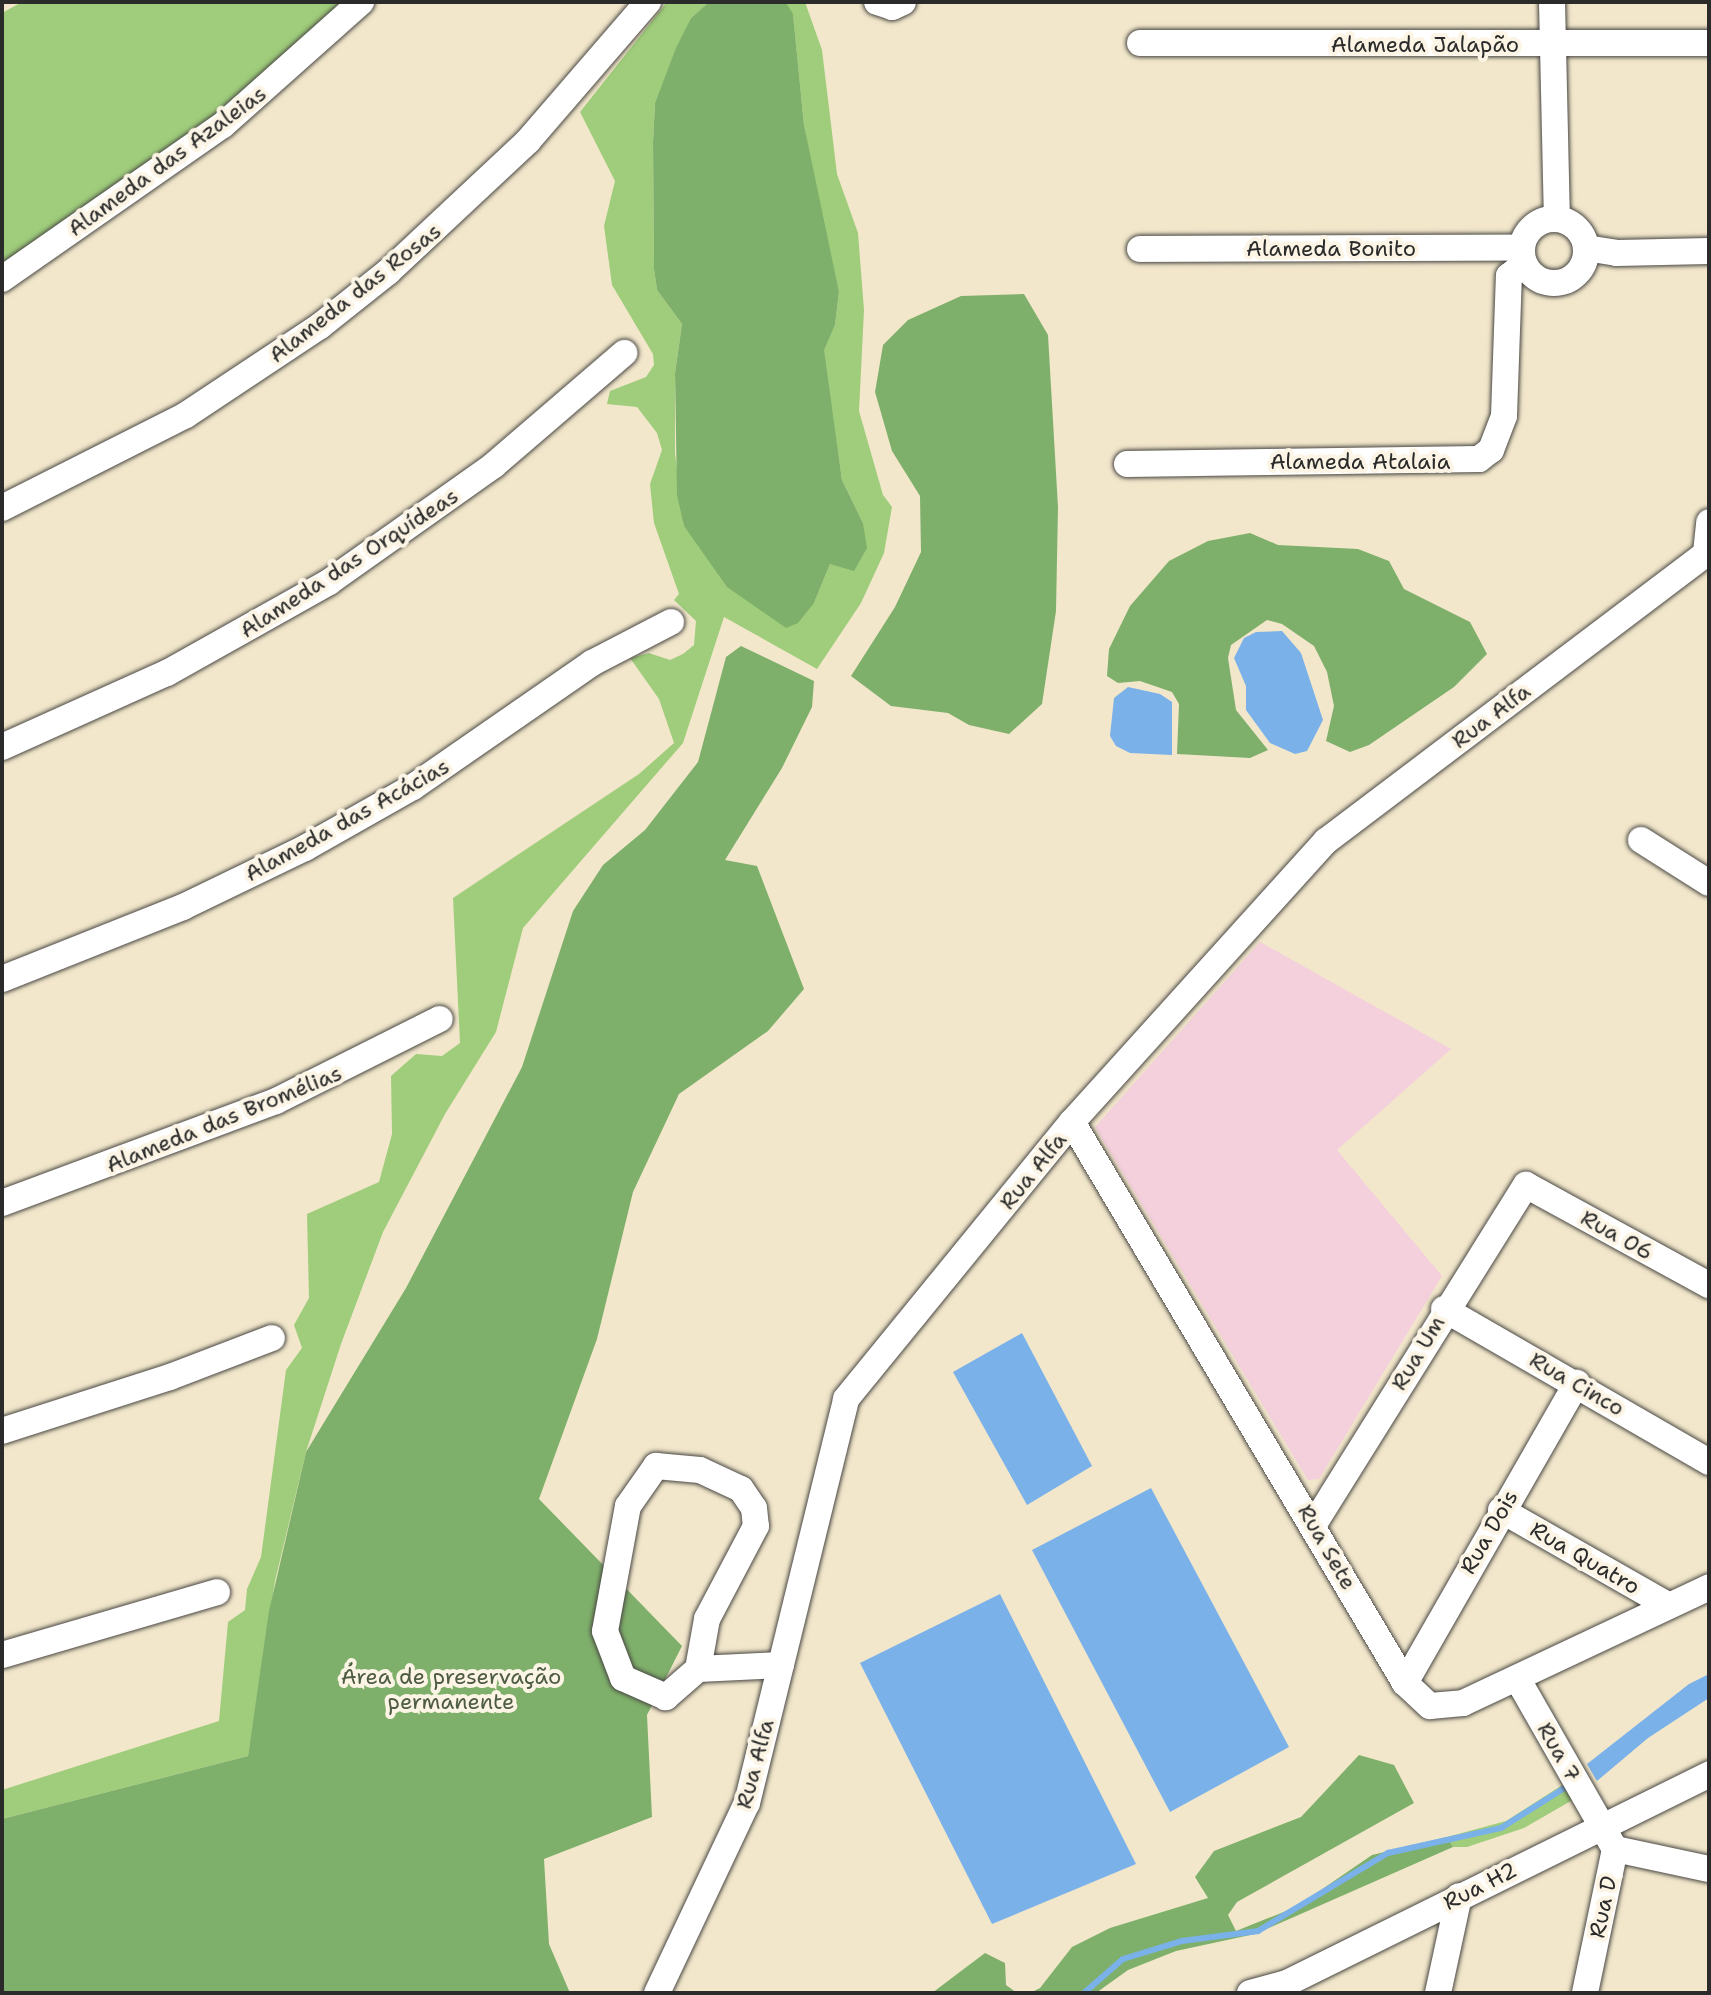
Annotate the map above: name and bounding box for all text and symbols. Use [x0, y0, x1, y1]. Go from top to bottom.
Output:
street label: Alameda Jalapão [1331, 32, 1519, 58]
street label: Alameda das Azaleias [63, 80, 271, 242]
street label: Alameda das Rosas [264, 218, 446, 368]
street label: Alameda Bonito [1246, 236, 1416, 262]
street label: Alameda Atalaia [1270, 449, 1450, 475]
street label: Alameda das Orquídeas [235, 482, 463, 644]
street label: Rua Alfa [1447, 678, 1535, 754]
street label: Alameda das Acácias [240, 753, 454, 887]
street label: Alameda das Bromélias [102, 1060, 346, 1178]
street label: Rua Alfa [994, 1127, 1072, 1215]
street label: Rua 06 [1576, 1204, 1658, 1266]
street label: Rua Um [1386, 1311, 1450, 1395]
street label: Rua Cinco [1525, 1346, 1629, 1422]
street label: Rua Dois [1454, 1485, 1524, 1579]
street label: Rua Sete [1292, 1500, 1362, 1594]
street label: Rua Quatro [1526, 1516, 1644, 1600]
park label: Área de preservação permanente [341, 1663, 561, 1714]
street label: Rua Alfa [730, 1716, 780, 1812]
street label: Rua 7 [1532, 1718, 1586, 1786]
street label: Rua H2 [1439, 1856, 1521, 1916]
street label: Rua D [1584, 1874, 1622, 1940]

